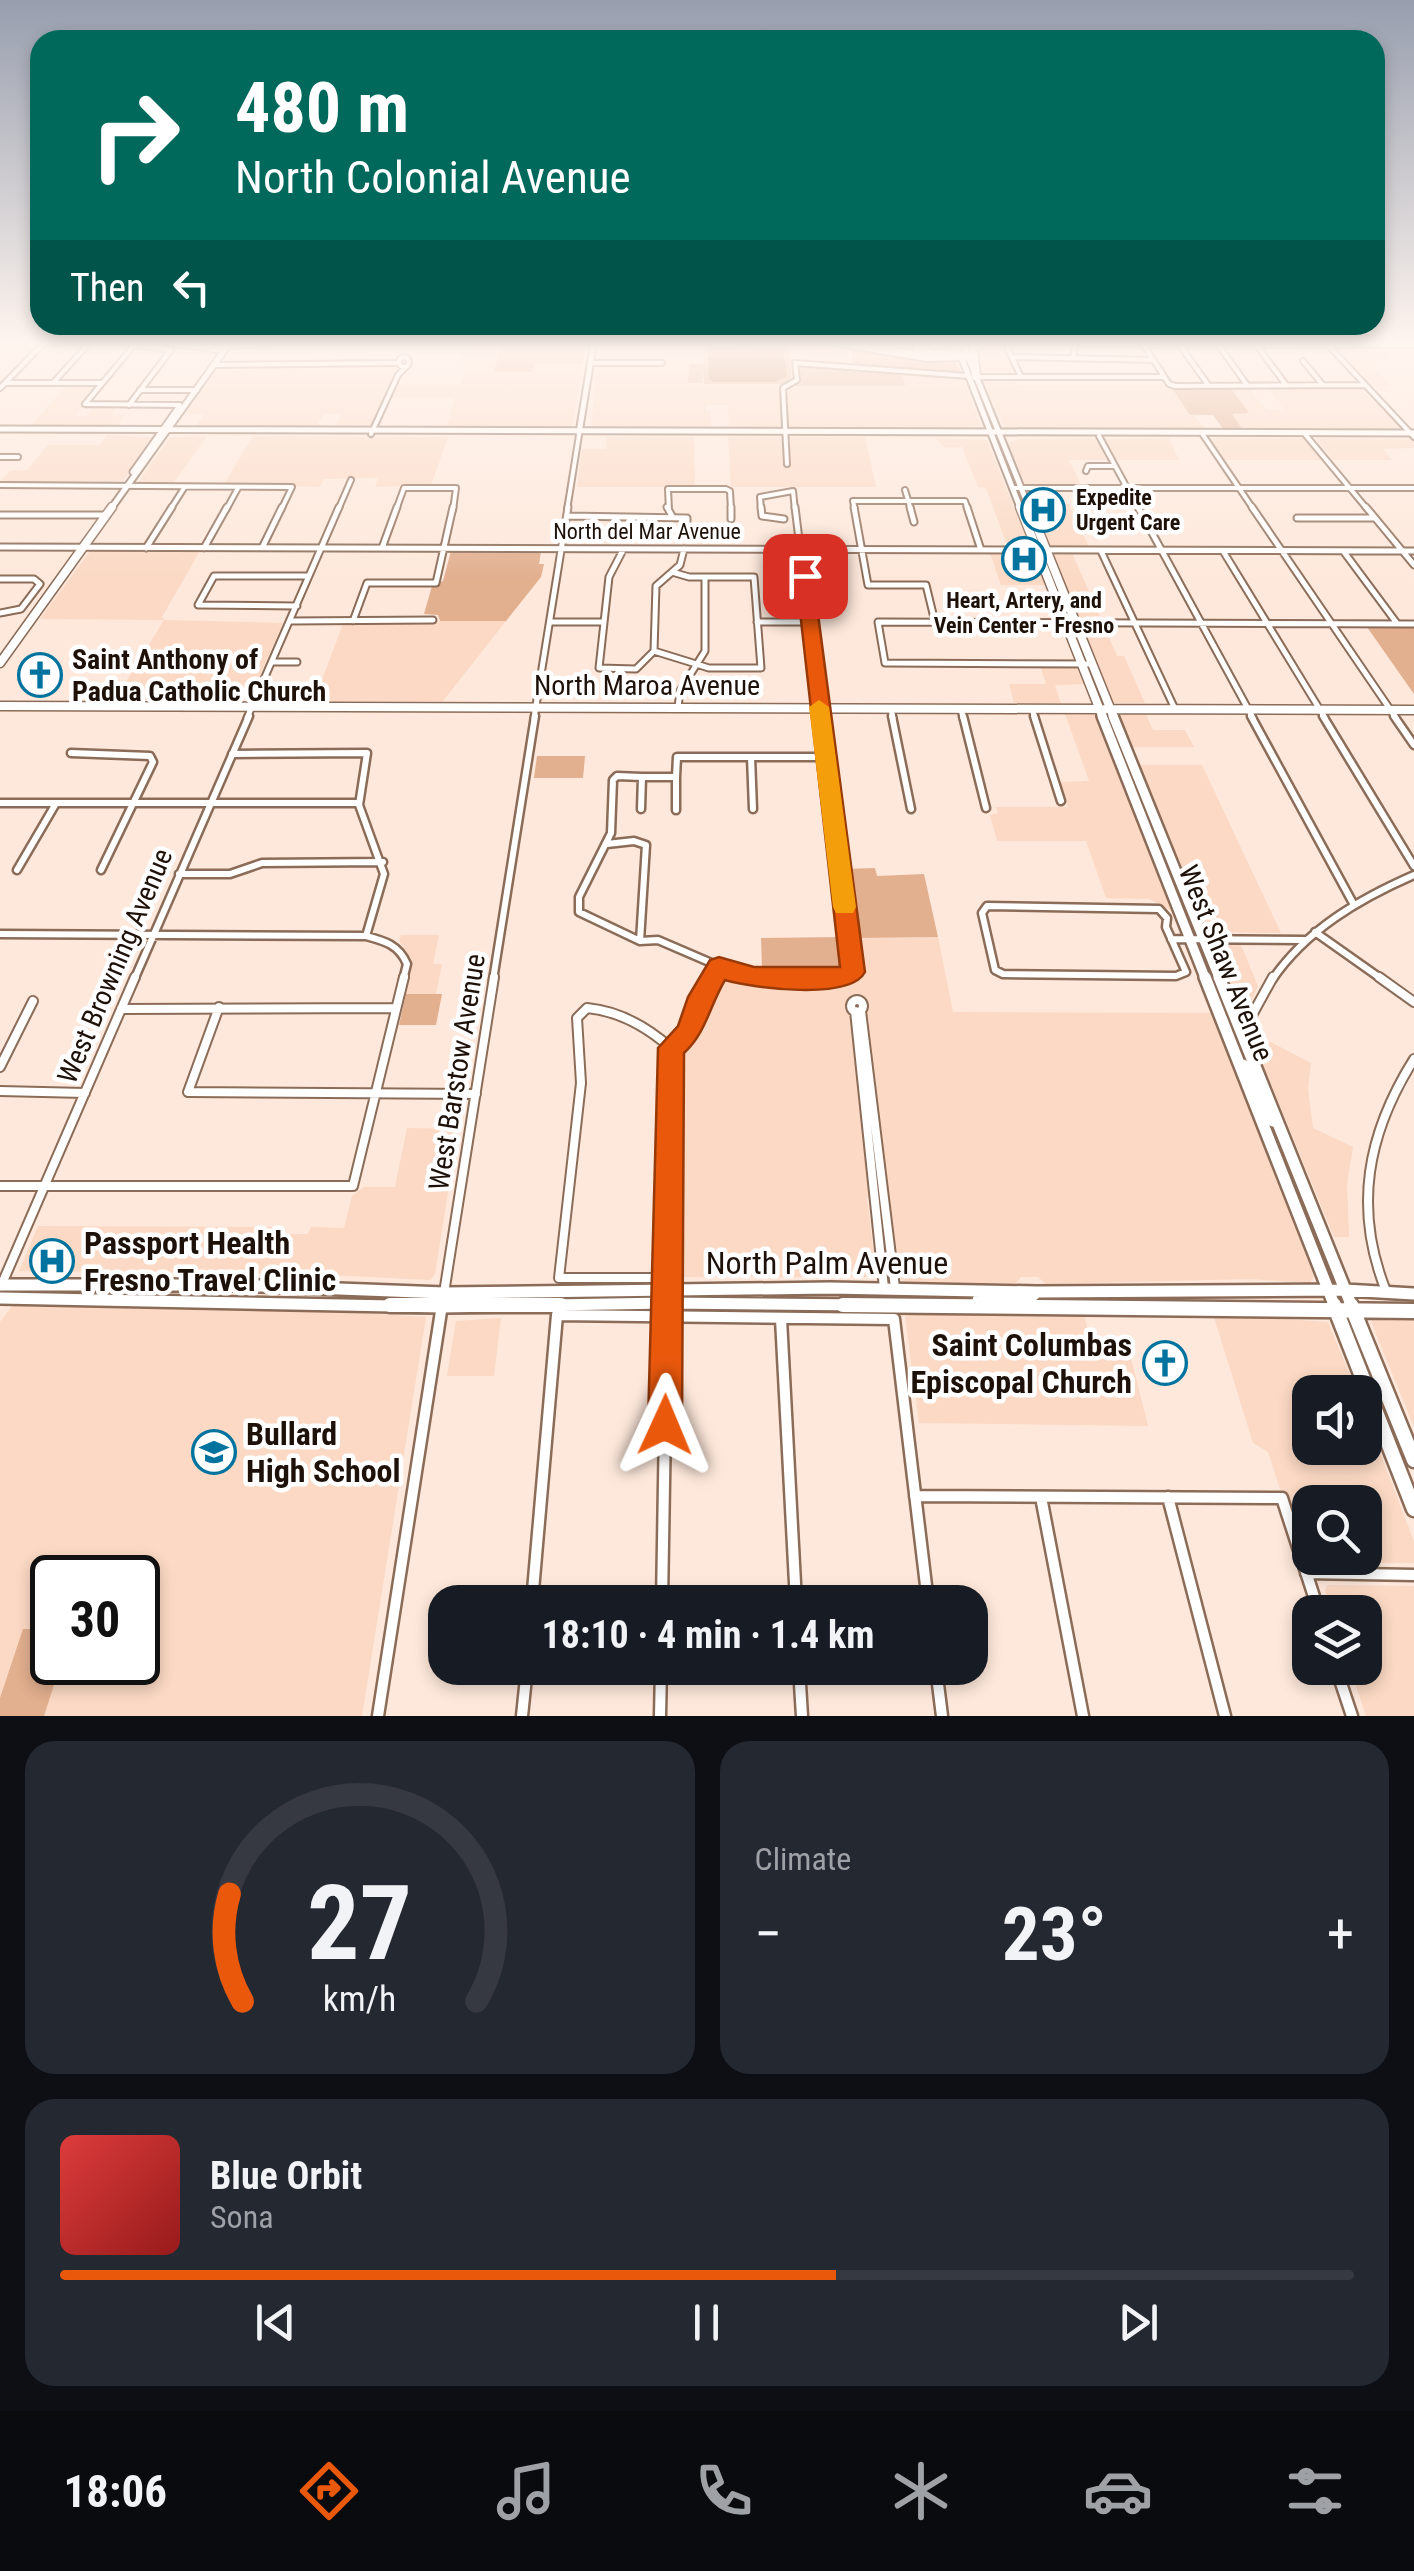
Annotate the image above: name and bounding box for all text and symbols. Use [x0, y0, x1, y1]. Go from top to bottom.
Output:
text: 480 m [235, 67, 409, 149]
icon: right [70, 70, 200, 200]
text: North Colonial Avenue [235, 151, 631, 204]
icon: left [164, 260, 219, 315]
text: Then [70, 266, 144, 310]
place label: Expedite Urgent Care [1076, 485, 1180, 535]
hospital icon: Expedite Urgent Care [1020, 487, 1066, 533]
street label: North del Mar Avenue [553, 519, 741, 544]
pin [763, 534, 848, 619]
hospital icon: Heart, Artery, and Vein Center - Fresno [1001, 536, 1047, 582]
icon: arrive [778, 549, 833, 604]
place label: Heart, Artery, and Vein Center - Fresno [934, 588, 1114, 638]
place label: Saint Anthony of Padua Catholic Church [72, 643, 326, 708]
church icon: Saint Anthony of Padua Catholic Church [17, 652, 63, 698]
street label: North Maroa Avenue [534, 669, 760, 702]
street label: West Browning Avenue [51, 844, 179, 1088]
street label: West Shaw Avenue [1172, 860, 1280, 1066]
street label: West Barstow Avenue [422, 951, 492, 1193]
place label: Passport Health Fresno Travel Clinic [84, 1224, 336, 1299]
hospital icon: Passport Health Fresno Travel Clinic [29, 1238, 75, 1284]
street label: North Palm Avenue [706, 1244, 948, 1282]
place label: Saint Columbas Episcopal Church [910, 1326, 1132, 1401]
church icon: Saint Columbas Episcopal Church [1142, 1340, 1188, 1386]
position arrow [613, 1373, 717, 1477]
map controls [1292, 1375, 1382, 1685]
button: sound [1292, 1375, 1382, 1465]
place label: Bullard High School [246, 1415, 401, 1490]
school or university icon: Bullard High School [191, 1429, 237, 1475]
button: search [1292, 1485, 1382, 1575]
speed limit sign: 30 [30, 1555, 160, 1685]
button: layers [1292, 1595, 1382, 1685]
text: 18:10 · 4 min · 1.4 km [542, 1613, 874, 1657]
text: Climate [755, 1840, 851, 1878]
text: 27 [307, 1863, 412, 1984]
text: 23° [1002, 1890, 1107, 1978]
text: − [755, 1902, 782, 1966]
text: + [1327, 1902, 1354, 1966]
text: km/h [323, 1978, 397, 2020]
text: Blue Orbit [210, 2154, 362, 2198]
text: Sona [210, 2198, 273, 2236]
icon: previous [248, 2295, 303, 2350]
icon: pause [679, 2295, 734, 2350]
icon: next [1111, 2295, 1166, 2350]
icon: directions [294, 2456, 364, 2526]
icon: music [491, 2456, 561, 2526]
icon: phone [689, 2456, 759, 2526]
icon: climate [886, 2456, 956, 2526]
icon: car [1083, 2456, 1153, 2526]
icon: filters [1280, 2456, 1350, 2526]
text: 18:06 [64, 2465, 167, 2518]

